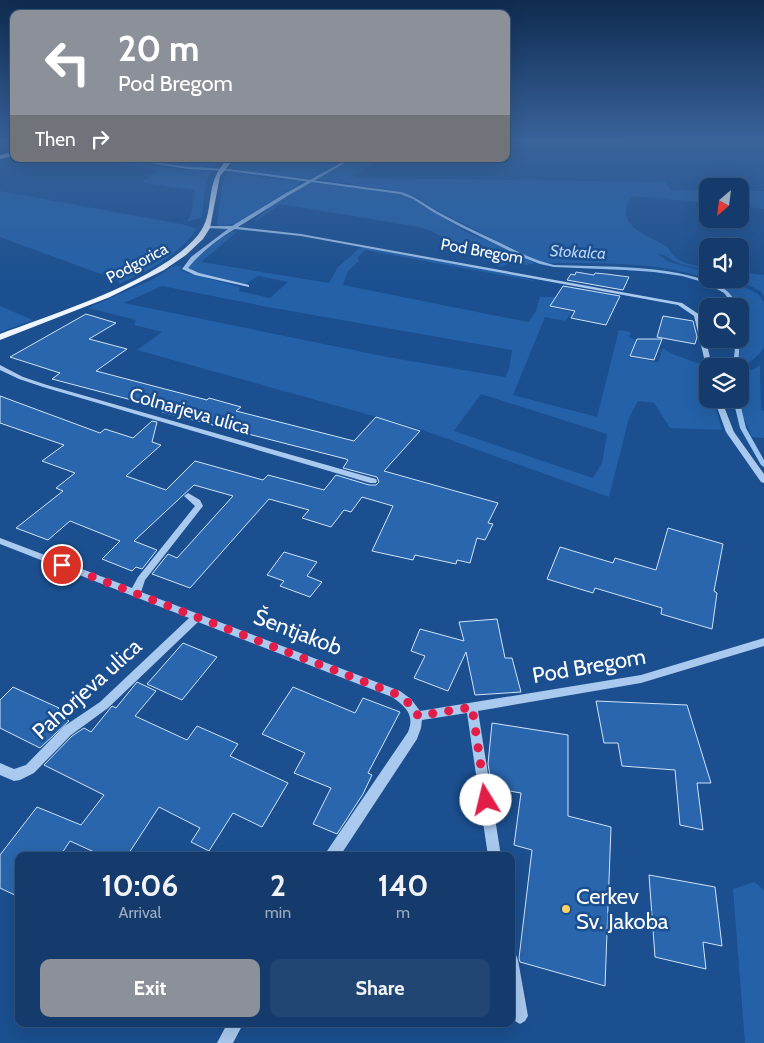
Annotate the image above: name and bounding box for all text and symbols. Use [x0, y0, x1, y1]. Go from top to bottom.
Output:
text: 20 m [118, 27, 200, 70]
icon: left [35, 30, 100, 95]
text: Pod Bregom [118, 70, 233, 97]
icon: right [86, 125, 114, 153]
text: Then [35, 128, 76, 151]
north arrow [699, 178, 749, 228]
map controls [699, 178, 749, 408]
street label: Pod Bregom [439, 234, 525, 268]
button: sound [699, 238, 749, 288]
street label: Podgorica [103, 239, 171, 287]
water label: Stokalca [550, 241, 606, 263]
button: search [699, 298, 749, 348]
button: layers [699, 358, 749, 408]
street label: Colnarjeva ulica [127, 383, 253, 439]
pin [41, 544, 83, 586]
icon: arrive [48, 551, 76, 579]
street label: Šentjakob [250, 603, 346, 661]
street label: Pahorjeva ulica [27, 633, 148, 745]
street label: Pod Bregom [530, 643, 648, 689]
position arrow [459, 773, 511, 825]
text: 10:06 [101, 867, 178, 904]
text: 2 [270, 867, 286, 904]
text: 140 [378, 867, 429, 904]
place label: Cerkev Sv. Jakoba [576, 883, 669, 935]
text: Arrival [119, 903, 161, 922]
text: min [265, 903, 291, 922]
text: m [396, 903, 410, 922]
marker: Cerkev Sv. Jakoba [560, 903, 572, 915]
button: Exit [40, 959, 260, 1017]
button: Share [270, 959, 490, 1017]

